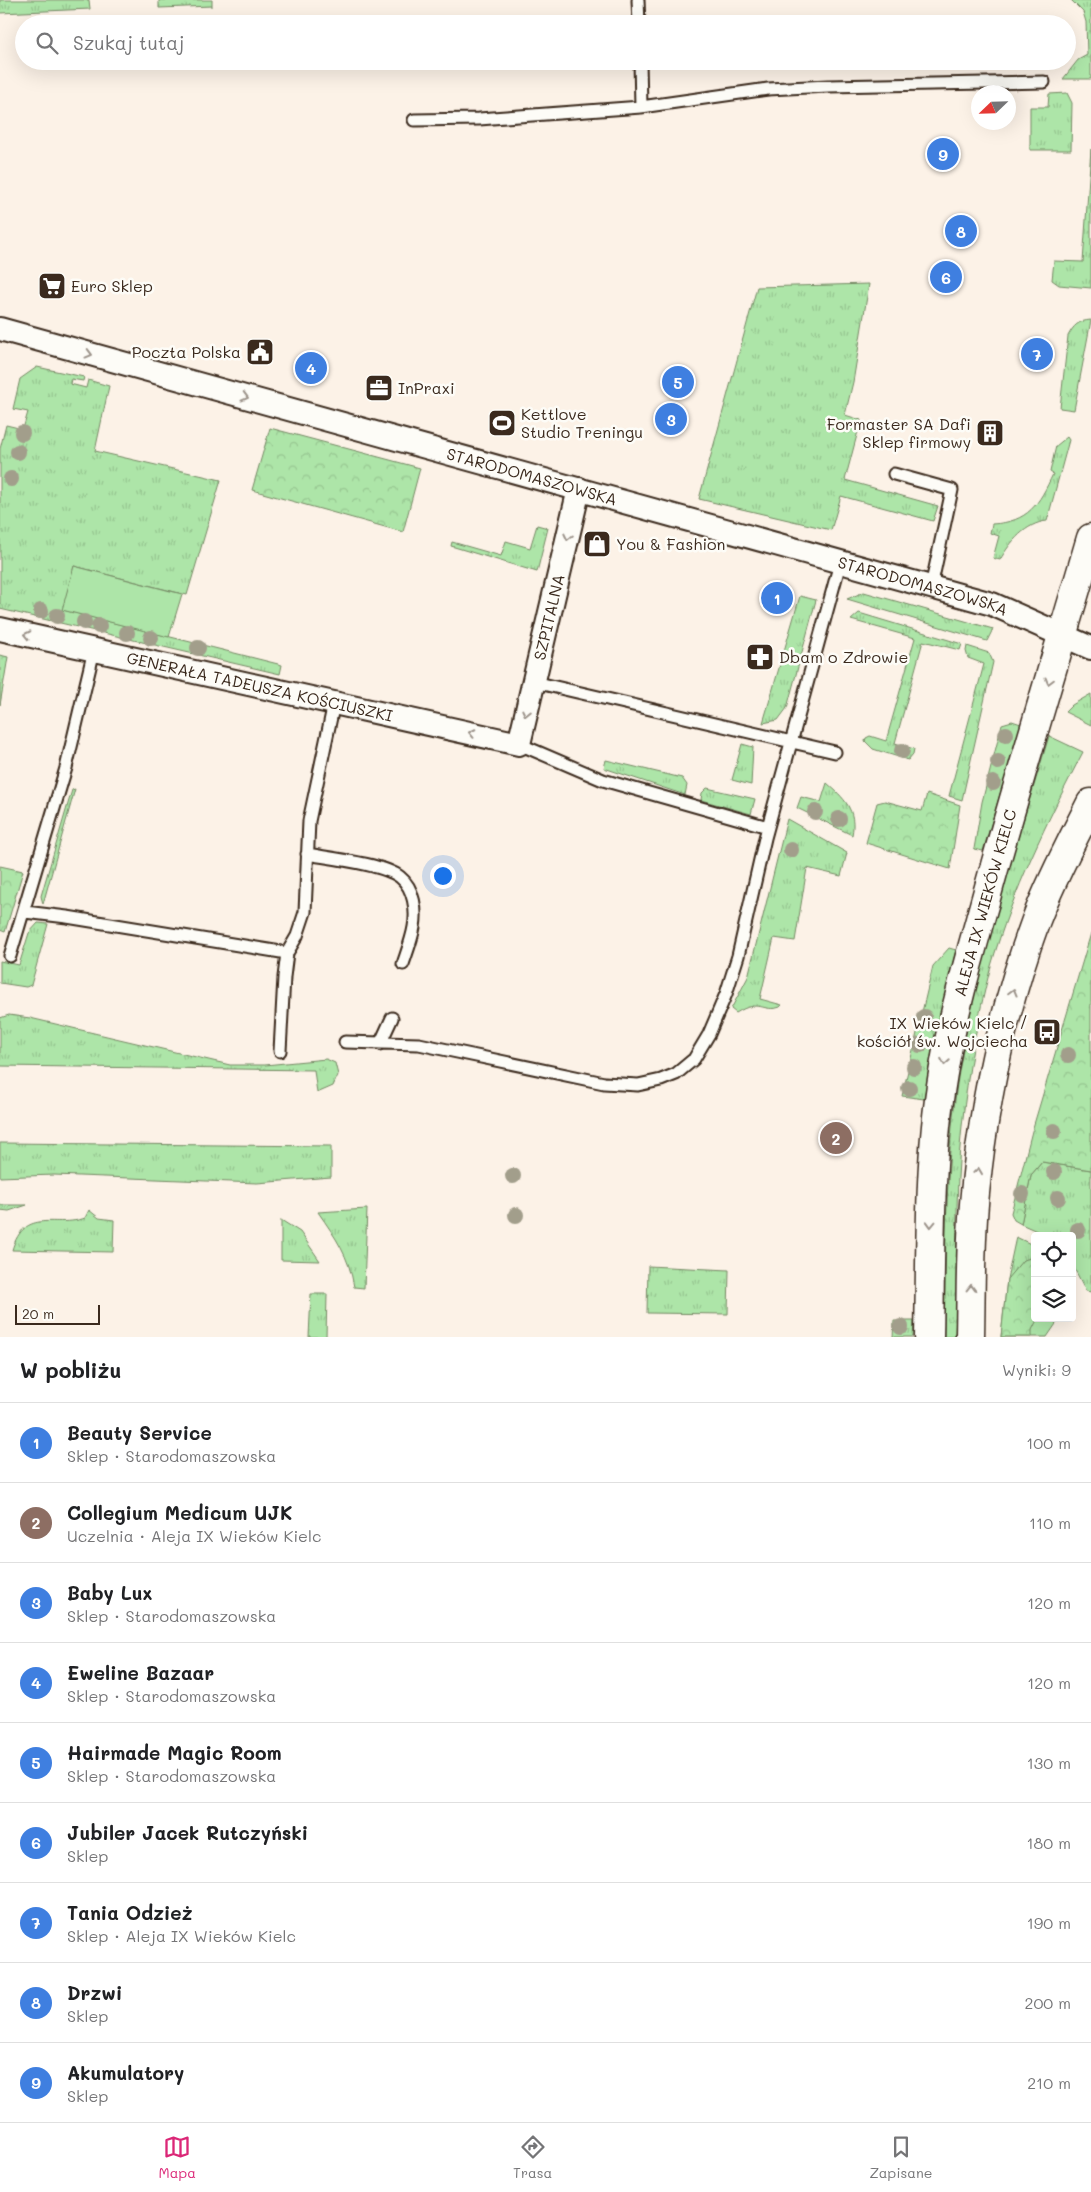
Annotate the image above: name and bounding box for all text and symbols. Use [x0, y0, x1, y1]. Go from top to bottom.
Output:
search box [15, 15, 1076, 70]
icon: search [33, 29, 61, 57]
text: Szukaj tutaj [73, 30, 184, 55]
north arrow [971, 85, 1016, 130]
pin: 9 [927, 135, 959, 173]
pin: 8 [945, 212, 977, 250]
pin: 6 [930, 258, 962, 296]
supermarket icon: Euro Sklep [37, 271, 67, 301]
place label: Euro Sklep [71, 275, 153, 296]
pin: 7 [1021, 335, 1053, 373]
public building icon: Poczta Polska [245, 337, 275, 367]
place label: Poczta Polska [132, 341, 241, 362]
one-way arrow [84, 348, 93, 359]
pin: 4 [295, 349, 327, 387]
pin: 5 [662, 363, 694, 401]
office icon: InPraxi [364, 373, 394, 403]
place label: InPraxi [398, 377, 455, 398]
one-way arrow [241, 391, 250, 402]
pin: 3 [655, 400, 687, 438]
place label: Kettlove Studio Treningu [521, 403, 643, 442]
sports icon: Kettlove Studio Treningu [487, 408, 517, 438]
place label: Formaster SA Dafi Sklep firmowy [827, 413, 971, 452]
building icon: Formaster SA Dafi Sklep firmowy [975, 418, 1005, 448]
street label: STARODOMASZOWSKA [445, 442, 620, 510]
shop icon: You & Fashion [582, 529, 612, 559]
one-way arrow [563, 532, 574, 541]
place label: You & Fashion [616, 533, 725, 554]
street label: STARODOMASZOWSKA [836, 551, 1012, 620]
street label: SZPITALNA [528, 572, 569, 662]
pin: 1 [761, 579, 793, 617]
one-way arrow [22, 630, 31, 641]
pharmacy icon: Dbam o Zdrowie [745, 642, 775, 672]
street label: GENERAŁA TADEUSZA KOŚCIUSZKI [125, 646, 395, 726]
place label: Dbam o Zdrowie [779, 646, 908, 667]
one-way arrow [1044, 676, 1055, 685]
one-way arrow [521, 708, 532, 717]
one-way arrow [467, 728, 476, 739]
street label: ALEJA IX WIEKÓW KIELC [949, 807, 1020, 999]
your location [430, 863, 456, 889]
one-way arrow [1007, 987, 1018, 996]
place label: IX Wieków Kielc / kościół św. Wojciecha [857, 1012, 1028, 1051]
bus stop icon: IX Wieków Kielc / kościół św. Wojciecha [1032, 1017, 1062, 1047]
one-way arrow [941, 1058, 951, 1067]
pin: 2 [820, 1119, 852, 1157]
one-way arrow [972, 1167, 983, 1175]
one-way arrow [925, 1220, 936, 1228]
map controls [1031, 1232, 1076, 1322]
button: locate [1031, 1232, 1076, 1277]
button: layers [1031, 1277, 1076, 1322]
one-way arrow [966, 1284, 977, 1292]
scale bar [15, 1302, 100, 1325]
text: 20 m [22, 1304, 54, 1323]
text: W pobliżu [20, 1356, 121, 1383]
text: Wyniki: 9 [1002, 1359, 1071, 1380]
text: Beauty Service [67, 1420, 212, 1445]
text: 1 [32, 1432, 40, 1453]
text: 100 m [1026, 1432, 1071, 1453]
text: Sklep · Starodomaszowska [67, 1445, 276, 1466]
text: Collegium Medicum UJK [67, 1500, 293, 1525]
text: 2 [32, 1512, 40, 1533]
text: 110 m [1029, 1512, 1071, 1533]
text: Uczelnia · Aleja IX Wieków Kielc [67, 1525, 321, 1546]
text: Baby Lux [67, 1580, 153, 1605]
text: 3 [31, 1592, 41, 1613]
text: 120 m [1027, 1592, 1071, 1613]
text: Sklep · Starodomaszowska [67, 1605, 276, 1626]
text: Eweline Bazaar [67, 1660, 214, 1685]
text: 4 [31, 1672, 41, 1693]
text: 120 m [1027, 1672, 1071, 1693]
text: Sklep · Starodomaszowska [67, 1685, 276, 1706]
text: Hairmade Magic Room [67, 1740, 282, 1765]
text: 5 [31, 1752, 41, 1773]
text: 130 m [1027, 1752, 1071, 1773]
text: Sklep · Starodomaszowska [67, 1765, 276, 1786]
text: Jubiler Jacek Rutczyński [67, 1820, 308, 1845]
text: 6 [31, 1832, 41, 1853]
text: 180 m [1026, 1832, 1071, 1853]
text: Sklep [67, 1845, 108, 1866]
text: Tania Odzież [67, 1900, 192, 1925]
text: 7 [32, 1912, 40, 1933]
text: 190 m [1027, 1912, 1071, 1933]
text: Sklep · Aleja IX Wieków Kielc [67, 1925, 296, 1946]
text: Drzwi [67, 1980, 122, 2005]
text: 8 [31, 1992, 41, 2013]
text: 200 m [1024, 1992, 1071, 2013]
text: Sklep [67, 2005, 108, 2026]
text: Akumulatory [67, 2060, 184, 2085]
text: 9 [31, 2072, 41, 2093]
text: 210 m [1027, 2072, 1071, 2093]
text: Sklep [67, 2085, 108, 2106]
tab: Mapa [159, 2133, 196, 2182]
tab: Trasa [513, 2133, 552, 2182]
tab: Zapisane [869, 2133, 932, 2182]

